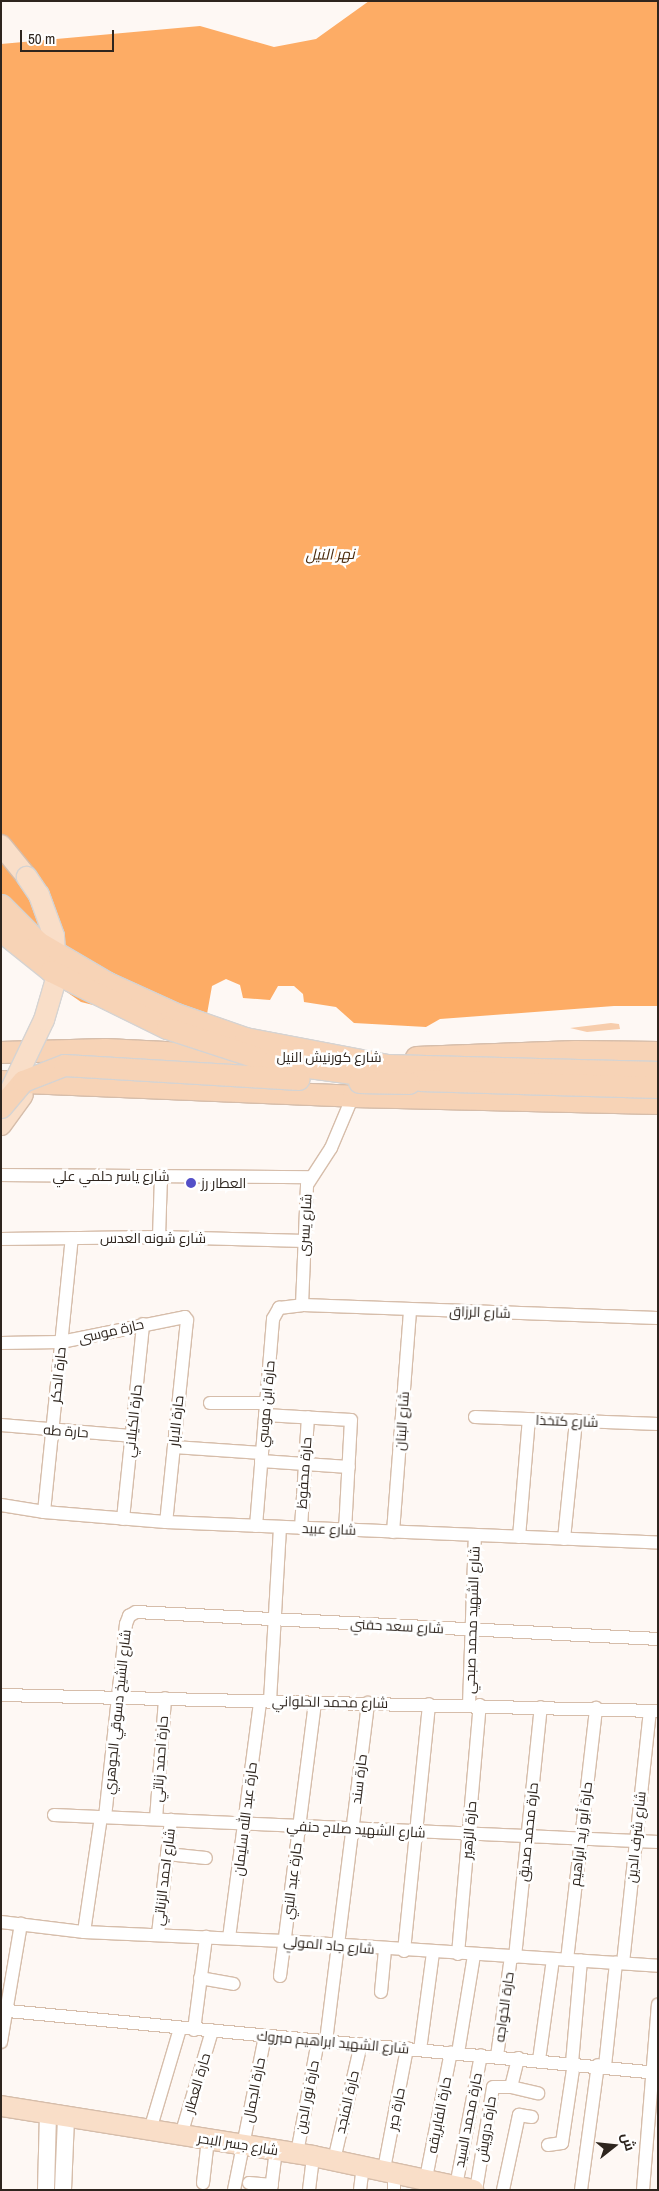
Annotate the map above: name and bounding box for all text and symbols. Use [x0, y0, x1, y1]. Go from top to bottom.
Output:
scale bar [22, 20, 116, 52]
text: 50 m [28, 28, 55, 49]
water label: نهر النيل [305, 545, 355, 563]
street label: شارع كورنيش النيل [277, 1049, 381, 1065]
street label: شارع ياسر حلمي علي [52, 1168, 170, 1184]
place label: العطار رز [201, 1175, 246, 1191]
marker: العطار رز [185, 1177, 197, 1189]
street label: شارع يسرى [295, 1193, 315, 1257]
street label: شارع شونه العدس [100, 1230, 206, 1246]
street label: شارع الرزاق [449, 1303, 511, 1321]
street label: حارة موسى [77, 1315, 145, 1347]
street label: حارة الحكر [47, 1346, 69, 1404]
street label: حارة ابن موسي [254, 1360, 278, 1448]
street label: حارة الكيلاني [121, 1384, 145, 1458]
street label: شارع البنان [392, 1391, 412, 1451]
street label: حارة الابار [165, 1395, 187, 1447]
street label: شارع كتخذا [535, 1412, 599, 1430]
street label: حارة طه [43, 1421, 89, 1441]
street label: حارة محفوظ [293, 1436, 315, 1510]
street label: شارع عبيد [302, 1520, 356, 1538]
street label: شارع الشهيد محمد صبحي [461, 1546, 483, 1694]
street label: شارع سعد حفني [350, 1615, 444, 1637]
street label: شارع الشيخ دسوقي الجوهري [100, 1629, 134, 1795]
street label: شارع محمد الحلواني [272, 1693, 388, 1711]
street label: حارة احمد زناتي [149, 1715, 171, 1803]
street label: حارة سند [348, 1753, 370, 1805]
street label: حارة عبد الله سليمان [230, 1761, 260, 1877]
street label: حارة أبو زيد ابراهيم [566, 1781, 596, 1887]
street label: حارة محمد صديق [514, 1782, 542, 1882]
street label: شارع شرف الدين [623, 1790, 649, 1884]
street label: حارة الزهير [458, 1800, 480, 1860]
street label: شارع الشهيد صلاح حنفي [286, 1817, 426, 1841]
street label: شارع احمد الزناتي [150, 1827, 178, 1927]
street label: حارة عبد النبي [279, 1842, 305, 1920]
street label: شارع جاد المولي [283, 1933, 375, 1957]
street label: حارة الخواجه [491, 1971, 517, 2043]
street label: شارع الشهيد ابراهيم مبروك [256, 2027, 410, 2057]
street label: حارة العطار [180, 2051, 214, 2115]
street label: حارة الجمال [239, 2056, 269, 2124]
street label: حارة نور الدين [292, 2059, 322, 2135]
street label: حارة المنجد [332, 2069, 362, 2135]
street label: حارة محمد السيد [451, 2071, 485, 2169]
street label: حارة الفابريقه [423, 2075, 455, 2155]
street label: حارة جبر [384, 2086, 408, 2132]
street label: حارة درويش [473, 2095, 499, 2163]
north arrow [589, 2121, 639, 2171]
street label: شارع جسر البحر [196, 2129, 280, 2159]
text: ش [617, 2131, 640, 2153]

